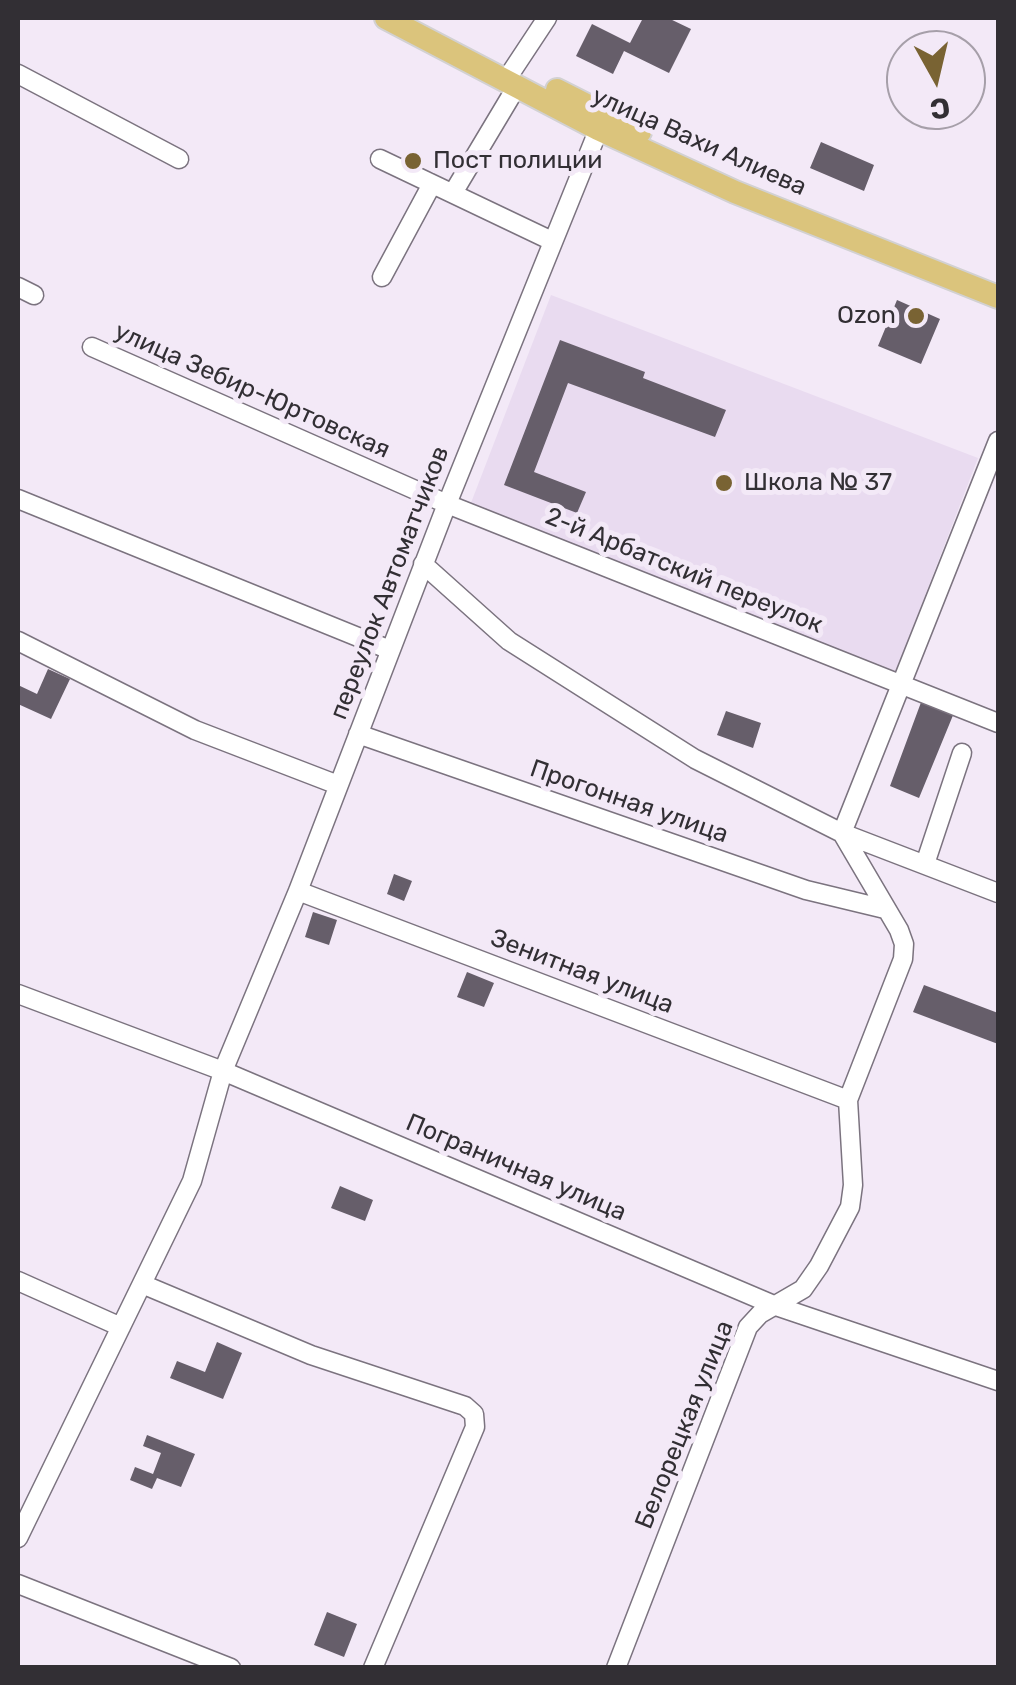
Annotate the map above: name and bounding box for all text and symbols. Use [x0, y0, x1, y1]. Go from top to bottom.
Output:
north arrow [886, 30, 986, 130]
street label: улица Вахи Алиева [587, 81, 811, 203]
text: С [928, 91, 952, 126]
place label: Пост полиции [433, 146, 602, 176]
marker: Пост полиции [402, 150, 424, 172]
place label: Ozon [837, 301, 896, 331]
marker: Ozon [905, 305, 927, 327]
street label: улица Зебир-Юртовская [110, 317, 394, 465]
street label: переулок Автоматчиков [324, 442, 456, 724]
place label: Школа № 37 [744, 468, 892, 498]
marker: Школа № 37 [713, 472, 735, 494]
street label: 2-й Арбатский переулок [541, 502, 827, 640]
street label: Прогонная улица [526, 754, 732, 850]
street label: Зенитная улица [486, 923, 678, 1021]
street label: Пограничная улица [401, 1108, 631, 1228]
street label: Белорецкая улица [630, 1316, 740, 1534]

